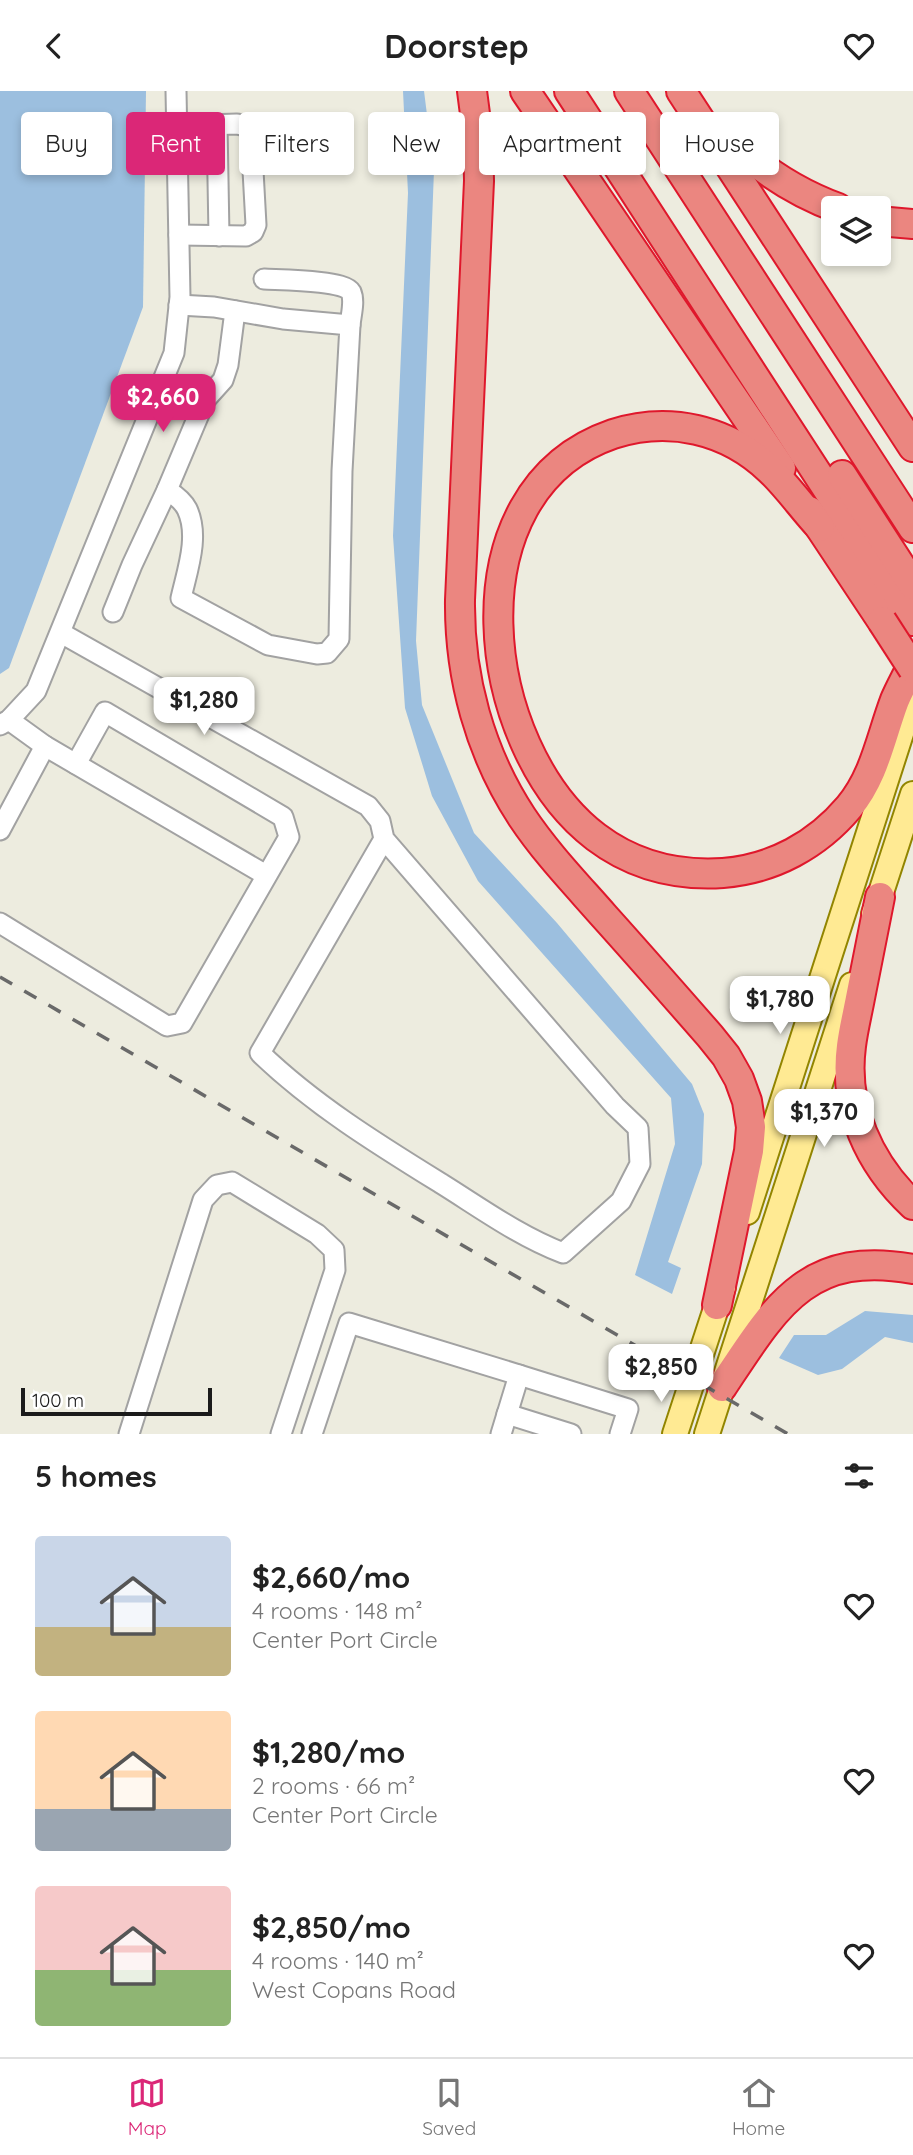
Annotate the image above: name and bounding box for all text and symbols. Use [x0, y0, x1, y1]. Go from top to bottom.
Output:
text: Doorstep [384, 26, 529, 66]
icon: back [35, 27, 73, 65]
icon: heart [840, 27, 878, 65]
chip: Buy [21, 112, 112, 175]
chip: Rent [126, 112, 225, 175]
chip: Filters [239, 112, 354, 175]
chip: New [368, 112, 465, 175]
chip: Apartment [479, 112, 646, 175]
chip: House [660, 112, 779, 175]
map controls [821, 196, 891, 266]
button: layers [821, 196, 891, 266]
pin: $2,660 [106, 375, 220, 434]
text: $2,660 [127, 382, 199, 411]
pin: $1,280 [147, 677, 261, 737]
text: $1,280 [170, 685, 238, 714]
pin: $1,780 [723, 977, 837, 1036]
text: $1,780 [746, 984, 814, 1013]
pin: $1,370 [767, 1089, 881, 1149]
text: $1,370 [790, 1097, 858, 1126]
pin: $2,850 [604, 1345, 718, 1404]
text: $2,850 [624, 1352, 698, 1381]
scale bar [21, 1385, 212, 1417]
text: 100 m [32, 1388, 84, 1412]
text: 5 homes [35, 1457, 157, 1495]
icon: filters [840, 1457, 878, 1495]
text: $2,660/mo [252, 1558, 410, 1596]
icon: home [91, 1564, 175, 1648]
icon: heart [840, 1587, 878, 1625]
text: 4 rooms · 148 m² [252, 1596, 423, 1625]
text: Center Port Circle [252, 1625, 438, 1654]
text: $1,280/mo [252, 1733, 405, 1771]
icon: home [91, 1739, 175, 1823]
icon: heart [840, 1762, 878, 1800]
text: 2 rooms · 66 m² [252, 1771, 415, 1800]
text: Center Port Circle [252, 1800, 438, 1829]
text: $2,850/mo [252, 1908, 411, 1946]
icon: home [91, 1914, 175, 1998]
icon: heart [840, 1937, 878, 1975]
text: 4 rooms · 140 m² [252, 1946, 424, 1975]
text: West Copans Road [252, 1975, 456, 2004]
tab: Map [128, 2074, 167, 2140]
tab: Saved [422, 2074, 476, 2140]
tab: Home [732, 2074, 785, 2140]

